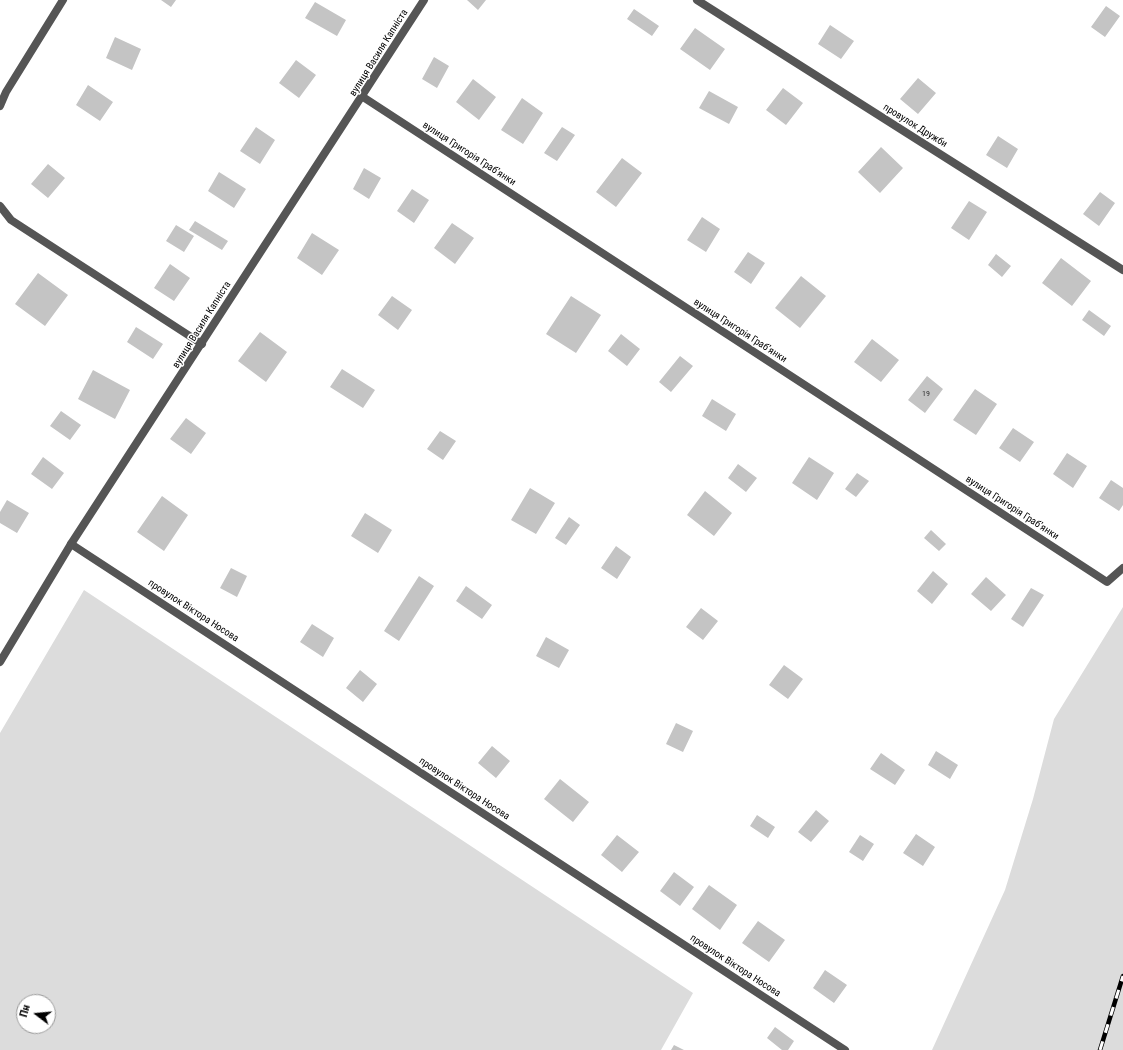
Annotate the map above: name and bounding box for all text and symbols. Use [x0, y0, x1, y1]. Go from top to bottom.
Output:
street label: вулиця Василя Капніста [347, 7, 411, 99]
street label: провулок Дружби [881, 101, 949, 151]
street label: вулиця Григорія Грабʼянки [420, 119, 518, 189]
street label: вулиця Василя Капніста [170, 279, 234, 371]
street label: вулиця Григорія Грабʼянки [691, 296, 789, 366]
house number: 19 [922, 389, 930, 399]
street label: вулиця Григорія Грабʼянки [963, 473, 1061, 543]
street label: провулок Віктора Носова [145, 577, 241, 645]
street label: провулок Віктора Носова [416, 755, 512, 823]
street label: провулок Віктора Носова [687, 932, 783, 1000]
north arrow [16, 994, 56, 1034]
text: Пн [17, 1003, 33, 1019]

